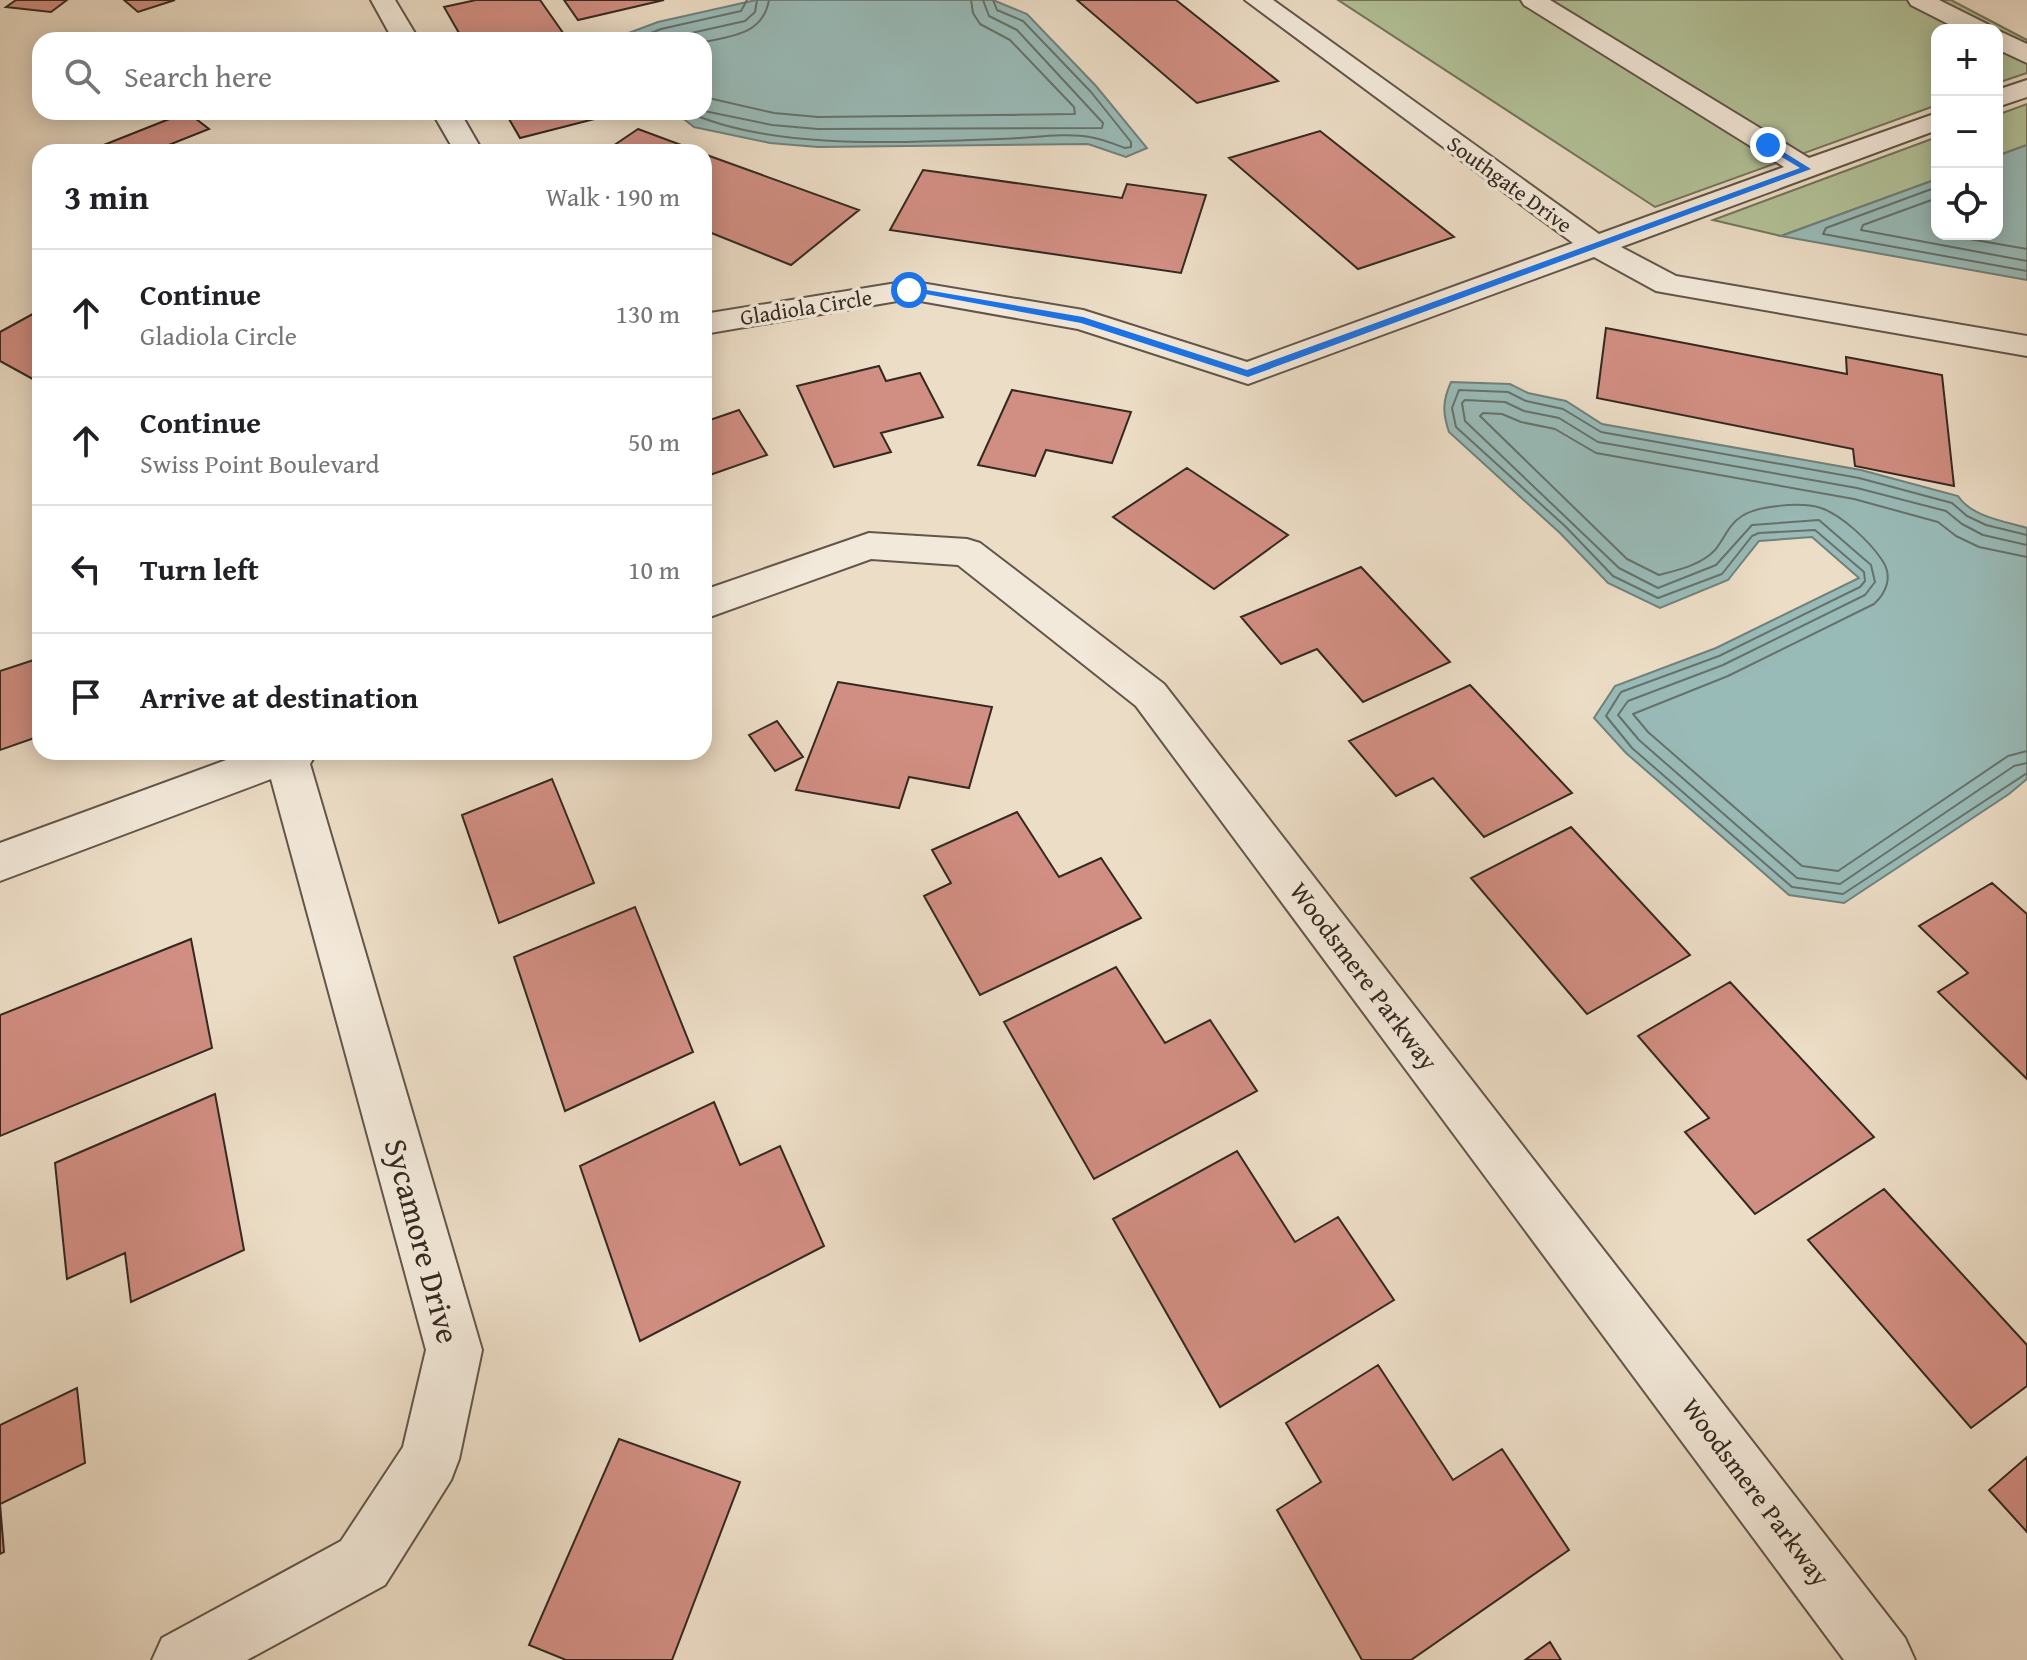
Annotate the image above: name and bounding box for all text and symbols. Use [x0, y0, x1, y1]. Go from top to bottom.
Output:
map controls [1931, 24, 2003, 240]
button: + [1931, 24, 2003, 96]
search box [32, 32, 712, 120]
icon: search [60, 54, 104, 98]
text: Search here [124, 54, 272, 98]
button: − [1931, 96, 2003, 168]
route end [1750, 127, 1786, 163]
street label: Southgate Drive [1441, 128, 1579, 240]
button: locate [1931, 168, 2003, 240]
text: 3 min [64, 172, 149, 221]
text: Walk · 190 m [546, 177, 680, 216]
text: Continue [140, 272, 261, 316]
route start [891, 272, 927, 308]
street label: Gladiola Circle [738, 281, 874, 333]
icon: ahead [64, 291, 108, 335]
text: 130 m [615, 294, 680, 333]
text: Gladiola Circle [140, 316, 297, 355]
text: Continue [140, 400, 261, 444]
icon: ahead [64, 419, 108, 463]
text: 50 m [628, 422, 680, 461]
text: Swiss Point Boulevard [140, 444, 380, 483]
icon: left [64, 547, 108, 591]
text: Turn left [140, 547, 259, 591]
text: 10 m [628, 550, 680, 589]
icon: arrive [64, 675, 108, 719]
text: Arrive at destination [140, 675, 418, 719]
street label: Woodsmere Parkway [1281, 873, 1448, 1078]
street label: Sycamore Drive [373, 1133, 472, 1348]
street label: Woodsmere Parkway [1673, 1389, 1840, 1594]

